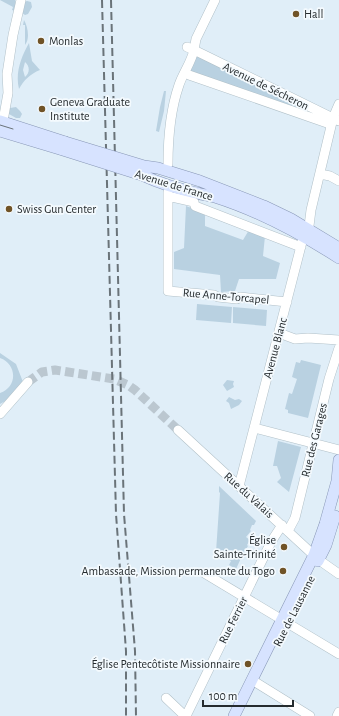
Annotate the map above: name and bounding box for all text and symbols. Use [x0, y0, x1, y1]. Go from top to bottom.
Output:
place label: Hall [304, 8, 323, 20]
marker: Hall [291, 9, 301, 19]
place label: Monlas [49, 35, 83, 47]
marker: Monlas [36, 36, 46, 46]
street label: Avenue de Sécheron [221, 60, 311, 112]
place label: Geneva Graduate Institute [50, 96, 130, 122]
marker: Geneva Graduate Institute [37, 104, 47, 114]
street label: Avenue de France [134, 167, 214, 203]
place label: Swiss Gun Center [17, 203, 96, 215]
marker: Swiss Gun Center [4, 204, 14, 214]
street label: Rue Anne-Torcapel [182, 286, 270, 306]
street label: Avenue Blanc [261, 316, 289, 380]
street label: Rue des Garages [299, 402, 329, 478]
street label: Rue du Valais [222, 470, 276, 520]
place label: Église Sainte-Trinité [214, 533, 276, 560]
marker: Église Sainte-Trinité [279, 542, 289, 552]
place label: Ambassade, Mission permanente du Togo [82, 565, 275, 577]
marker: Ambassade, Mission permanente du Togo [278, 566, 288, 576]
street label: Rue de Lausanne [271, 573, 317, 649]
street label: Rue Ferrier [217, 595, 249, 645]
place label: Église Pentecôtiste Missionnaire [91, 657, 240, 670]
marker: Église Pentecôtiste Missionnaire [243, 659, 253, 669]
scale bar [203, 682, 293, 708]
text: 100 m [209, 690, 237, 702]

